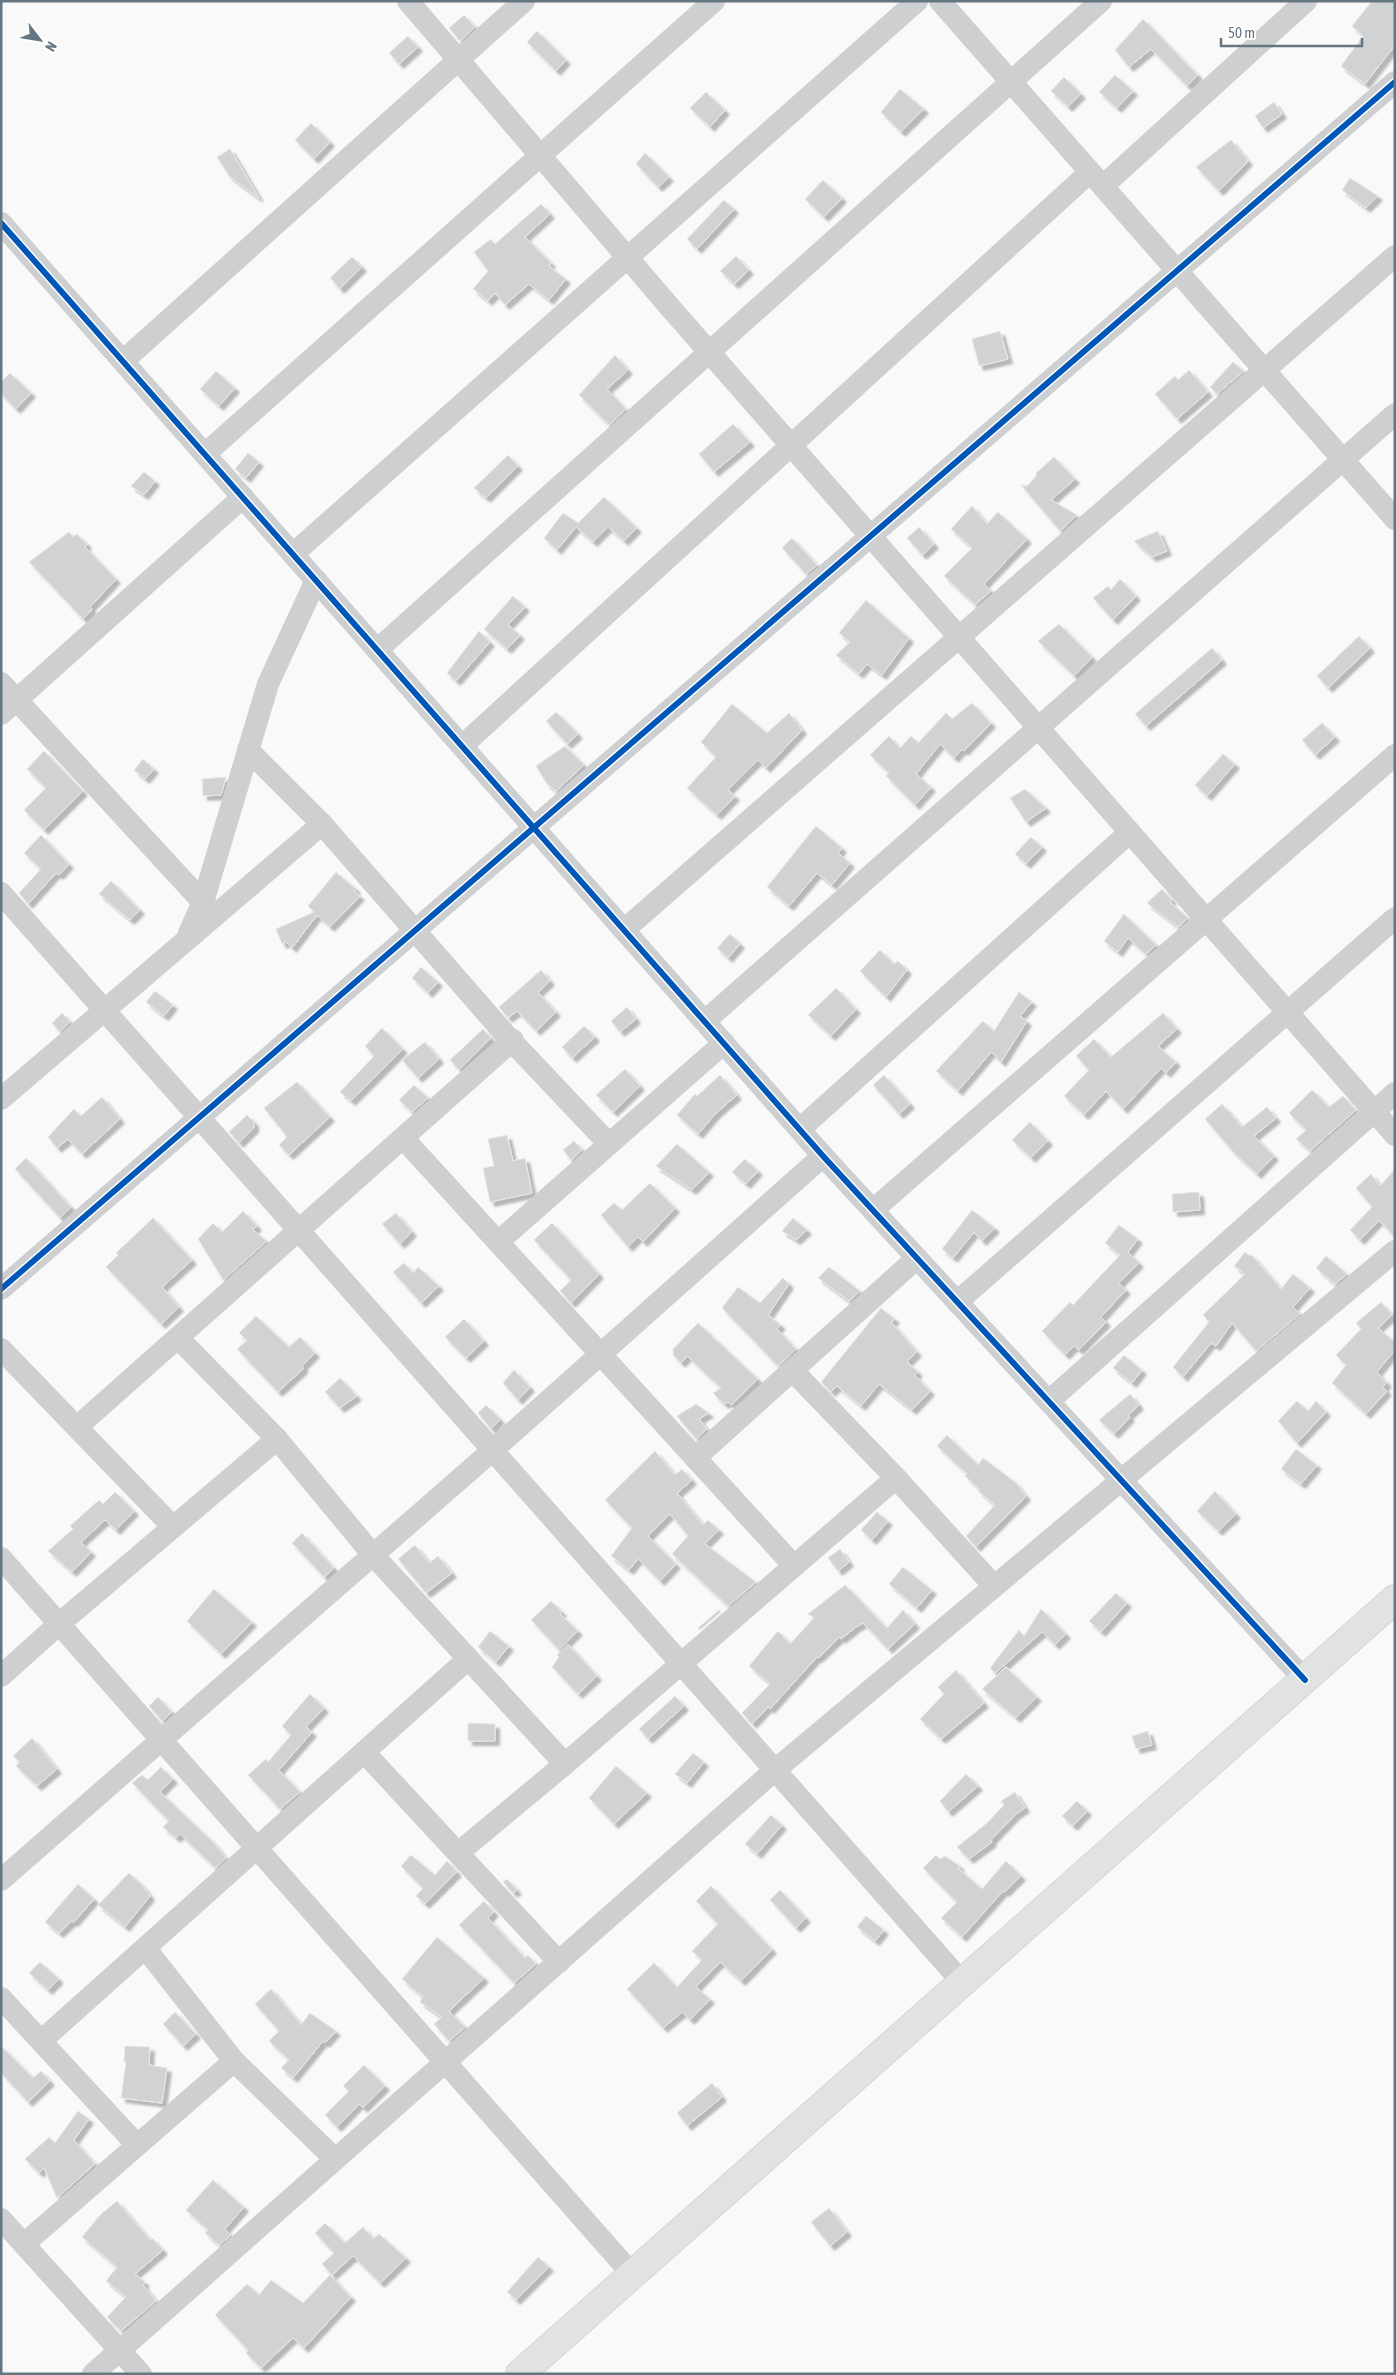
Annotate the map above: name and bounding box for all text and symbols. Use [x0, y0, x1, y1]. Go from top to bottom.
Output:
north arrow [15, 15, 65, 65]
scale bar [1221, 15, 1362, 47]
text: 50 m [1228, 24, 1255, 41]
text: N [42, 39, 60, 54]

